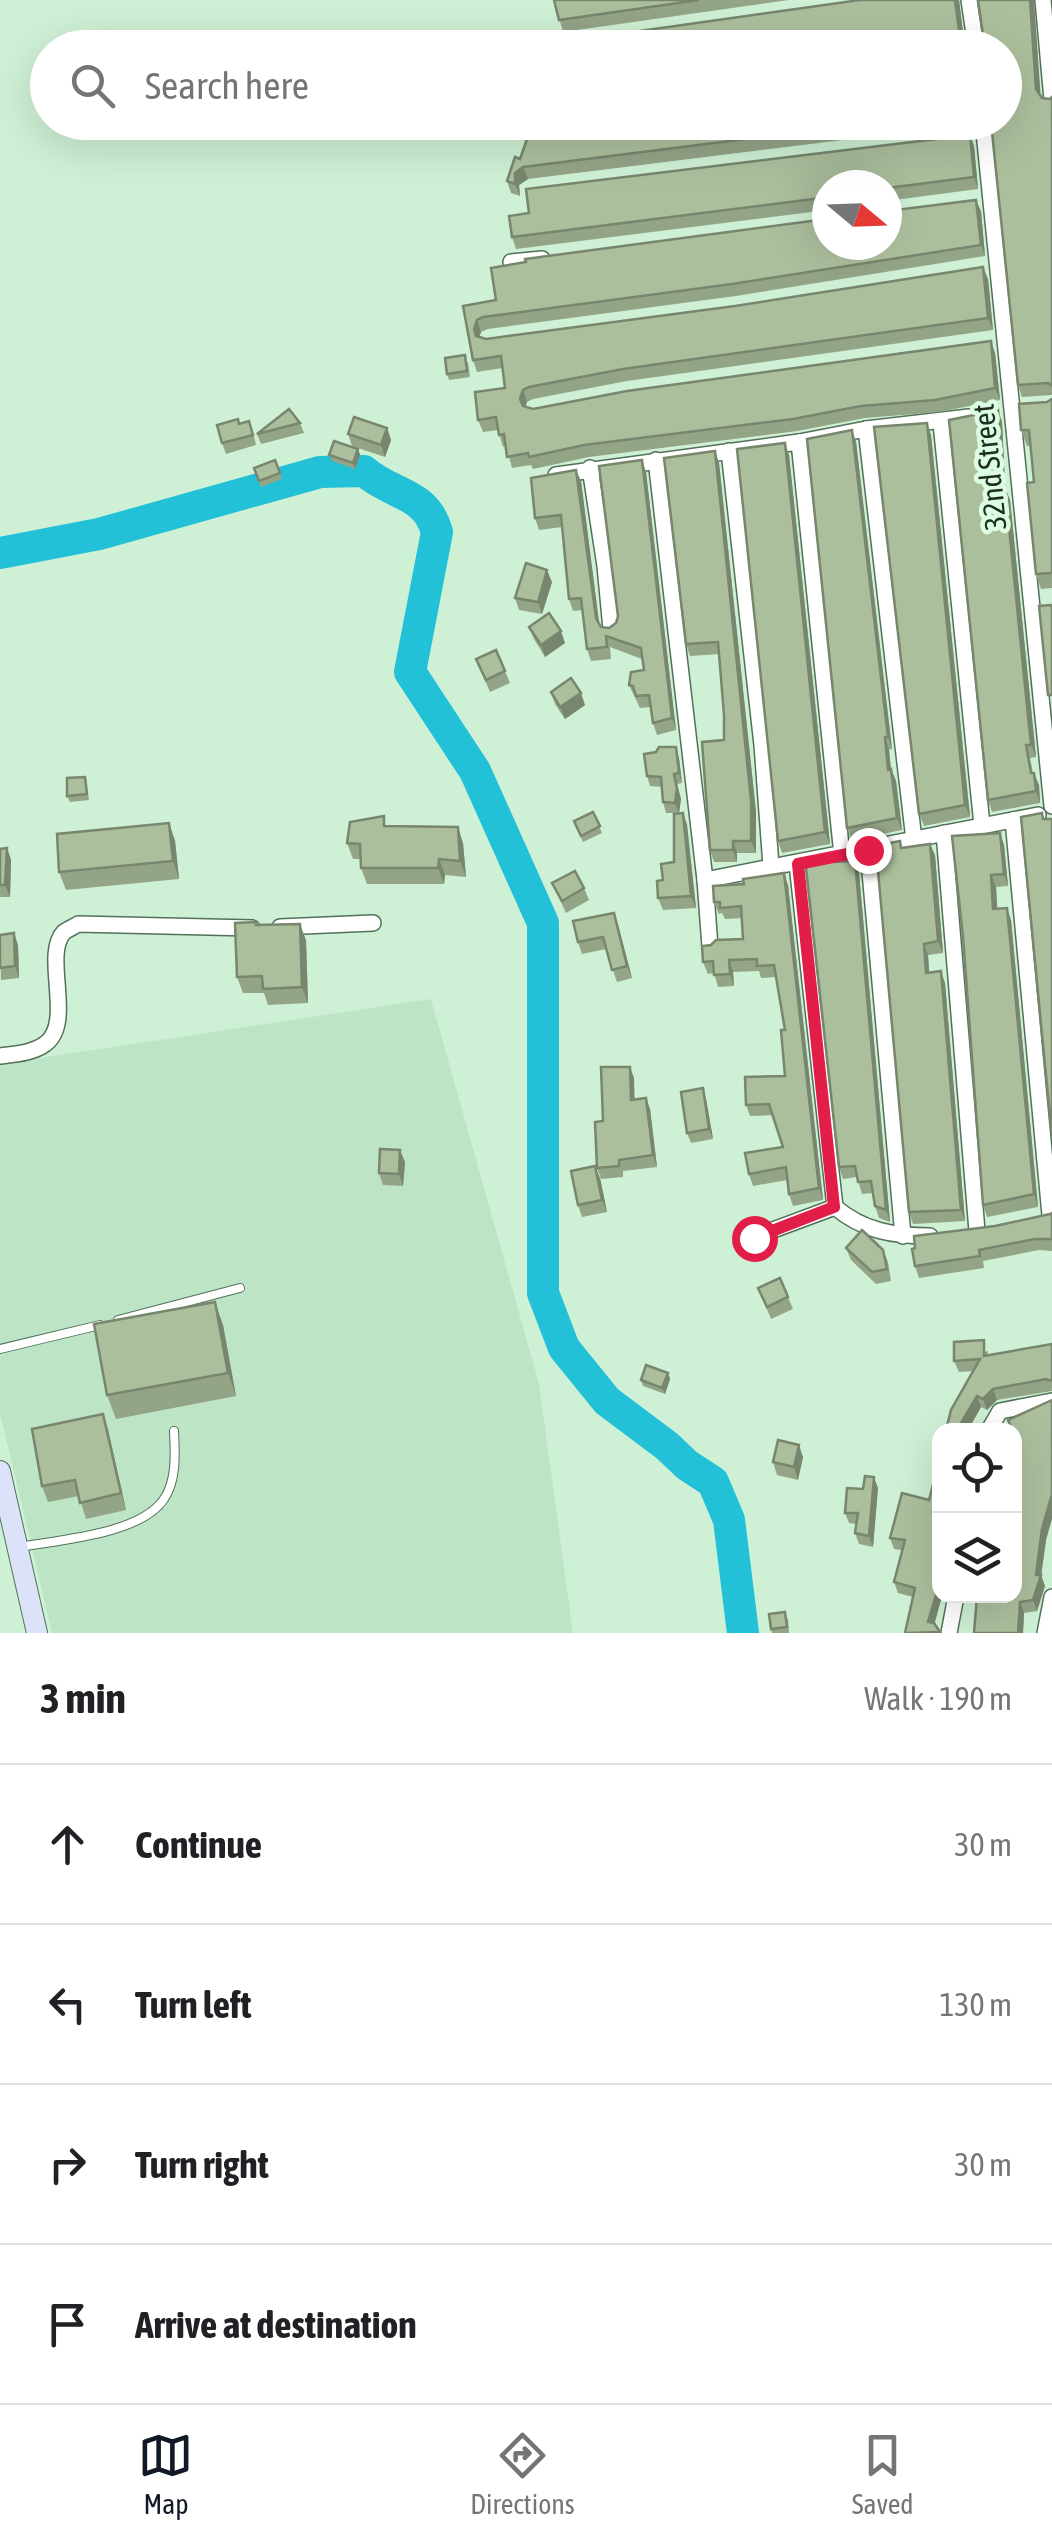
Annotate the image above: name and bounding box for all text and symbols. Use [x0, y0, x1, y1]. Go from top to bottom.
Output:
search box [30, 30, 1022, 140]
icon: search [65, 58, 120, 113]
text: Search here [145, 64, 309, 107]
north arrow [812, 170, 902, 260]
street label: 32nd Street [965, 402, 1013, 532]
route end [846, 828, 892, 874]
route start [732, 1216, 778, 1262]
map controls [932, 1423, 1022, 1603]
button: locate [932, 1423, 1022, 1513]
button: layers [932, 1513, 1022, 1603]
text: 3 min [40, 1674, 126, 1722]
text: Walk · 190 m [864, 1680, 1012, 1717]
icon: ahead [40, 1817, 95, 1872]
text: Continue [135, 1823, 262, 1866]
text: 30 m [954, 1826, 1012, 1863]
icon: left [40, 1977, 95, 2032]
text: Turn left [135, 1983, 251, 2026]
text: 130 m [939, 1986, 1012, 2023]
icon: right [40, 2137, 95, 2192]
text: Turn right [135, 2143, 269, 2186]
text: 30 m [954, 2146, 1012, 2183]
icon: arrive [40, 2297, 95, 2352]
text: Arrive at destination [135, 2303, 417, 2346]
tab: Map [138, 2428, 193, 2520]
tab: Directions [470, 2428, 575, 2520]
tab: Saved [852, 2428, 914, 2520]

